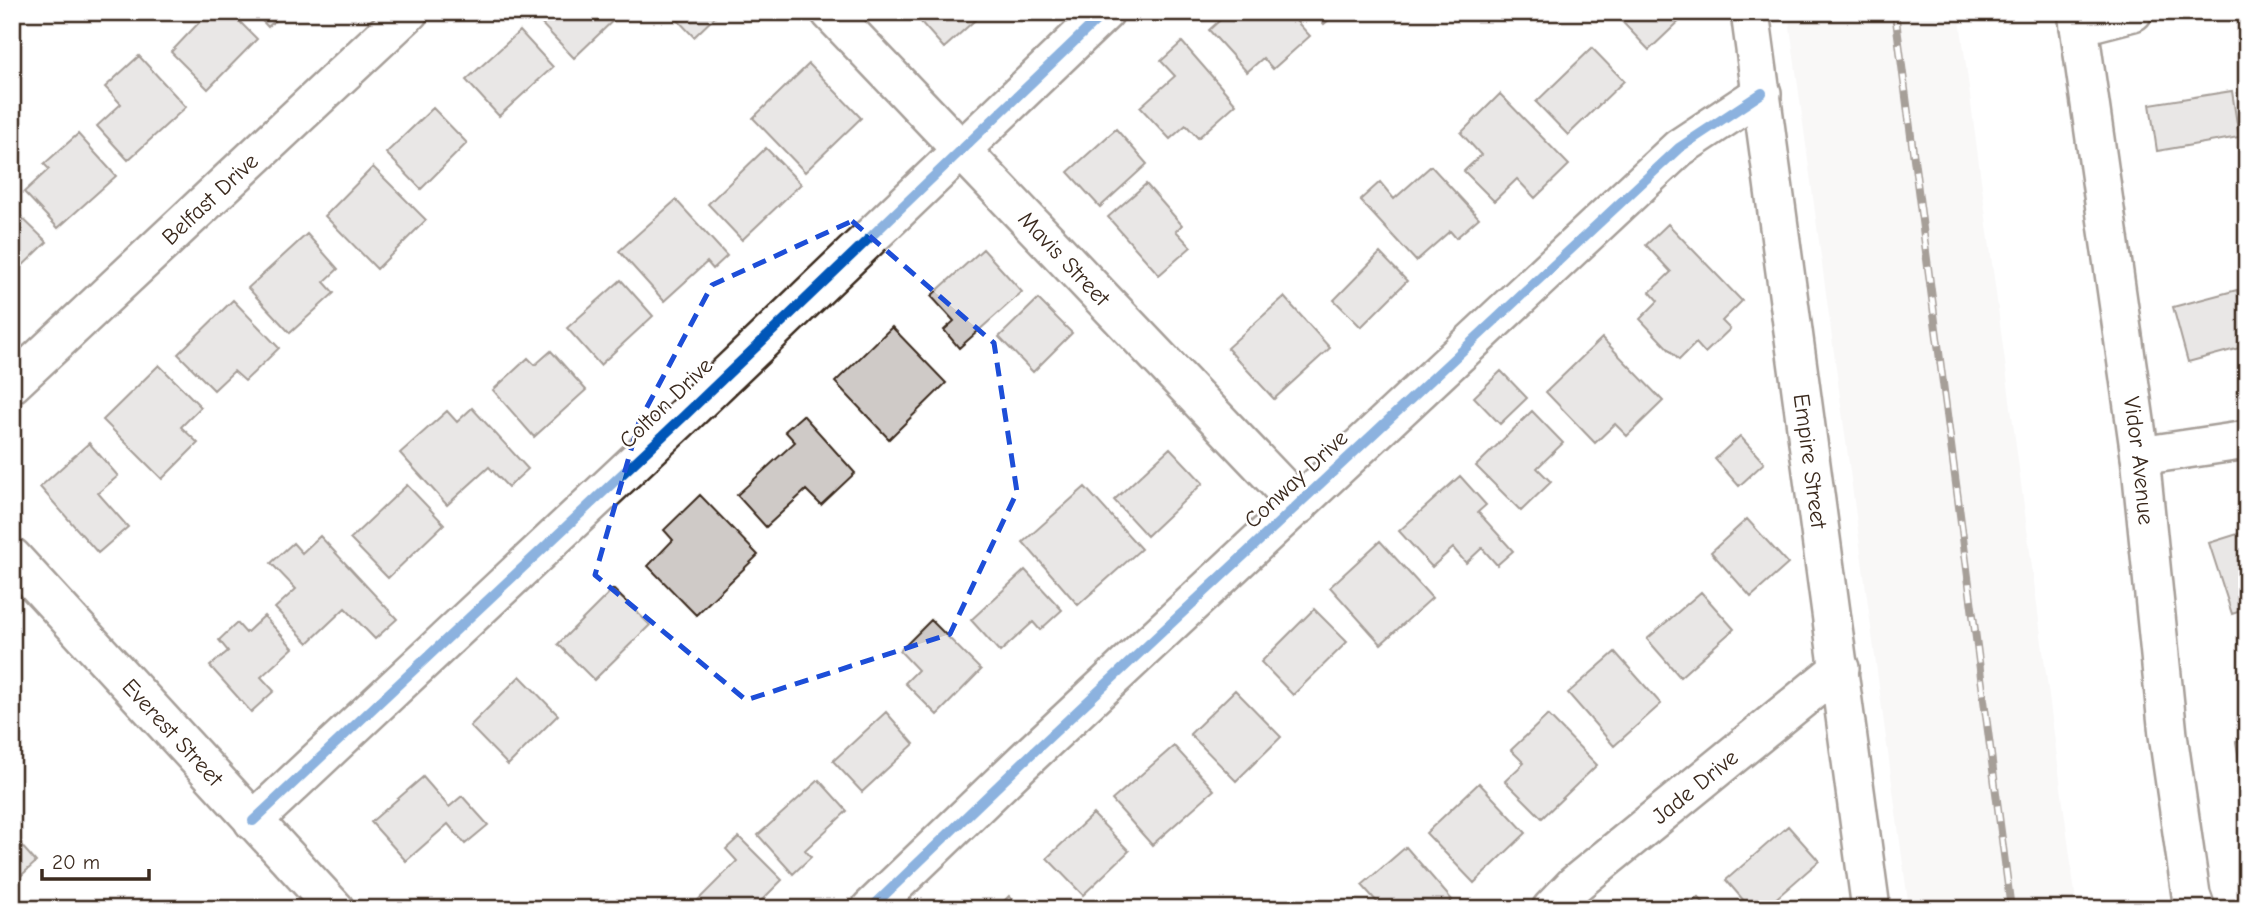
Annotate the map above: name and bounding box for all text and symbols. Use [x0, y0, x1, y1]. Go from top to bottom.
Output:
street label: Belfast Drive [156, 147, 264, 250]
street label: Mavis Street [1013, 205, 1117, 312]
street label: Colton Drive [614, 352, 718, 454]
street label: Empire Street [1788, 392, 1833, 531]
street label: Vidor Avenue [2118, 395, 2160, 526]
street label: Conway Drive [1239, 424, 1353, 534]
street label: Everest Street [117, 673, 230, 793]
street label: Jade Drive [1646, 743, 1743, 830]
scale bar [42, 837, 149, 881]
text: 20 m [52, 850, 100, 874]

